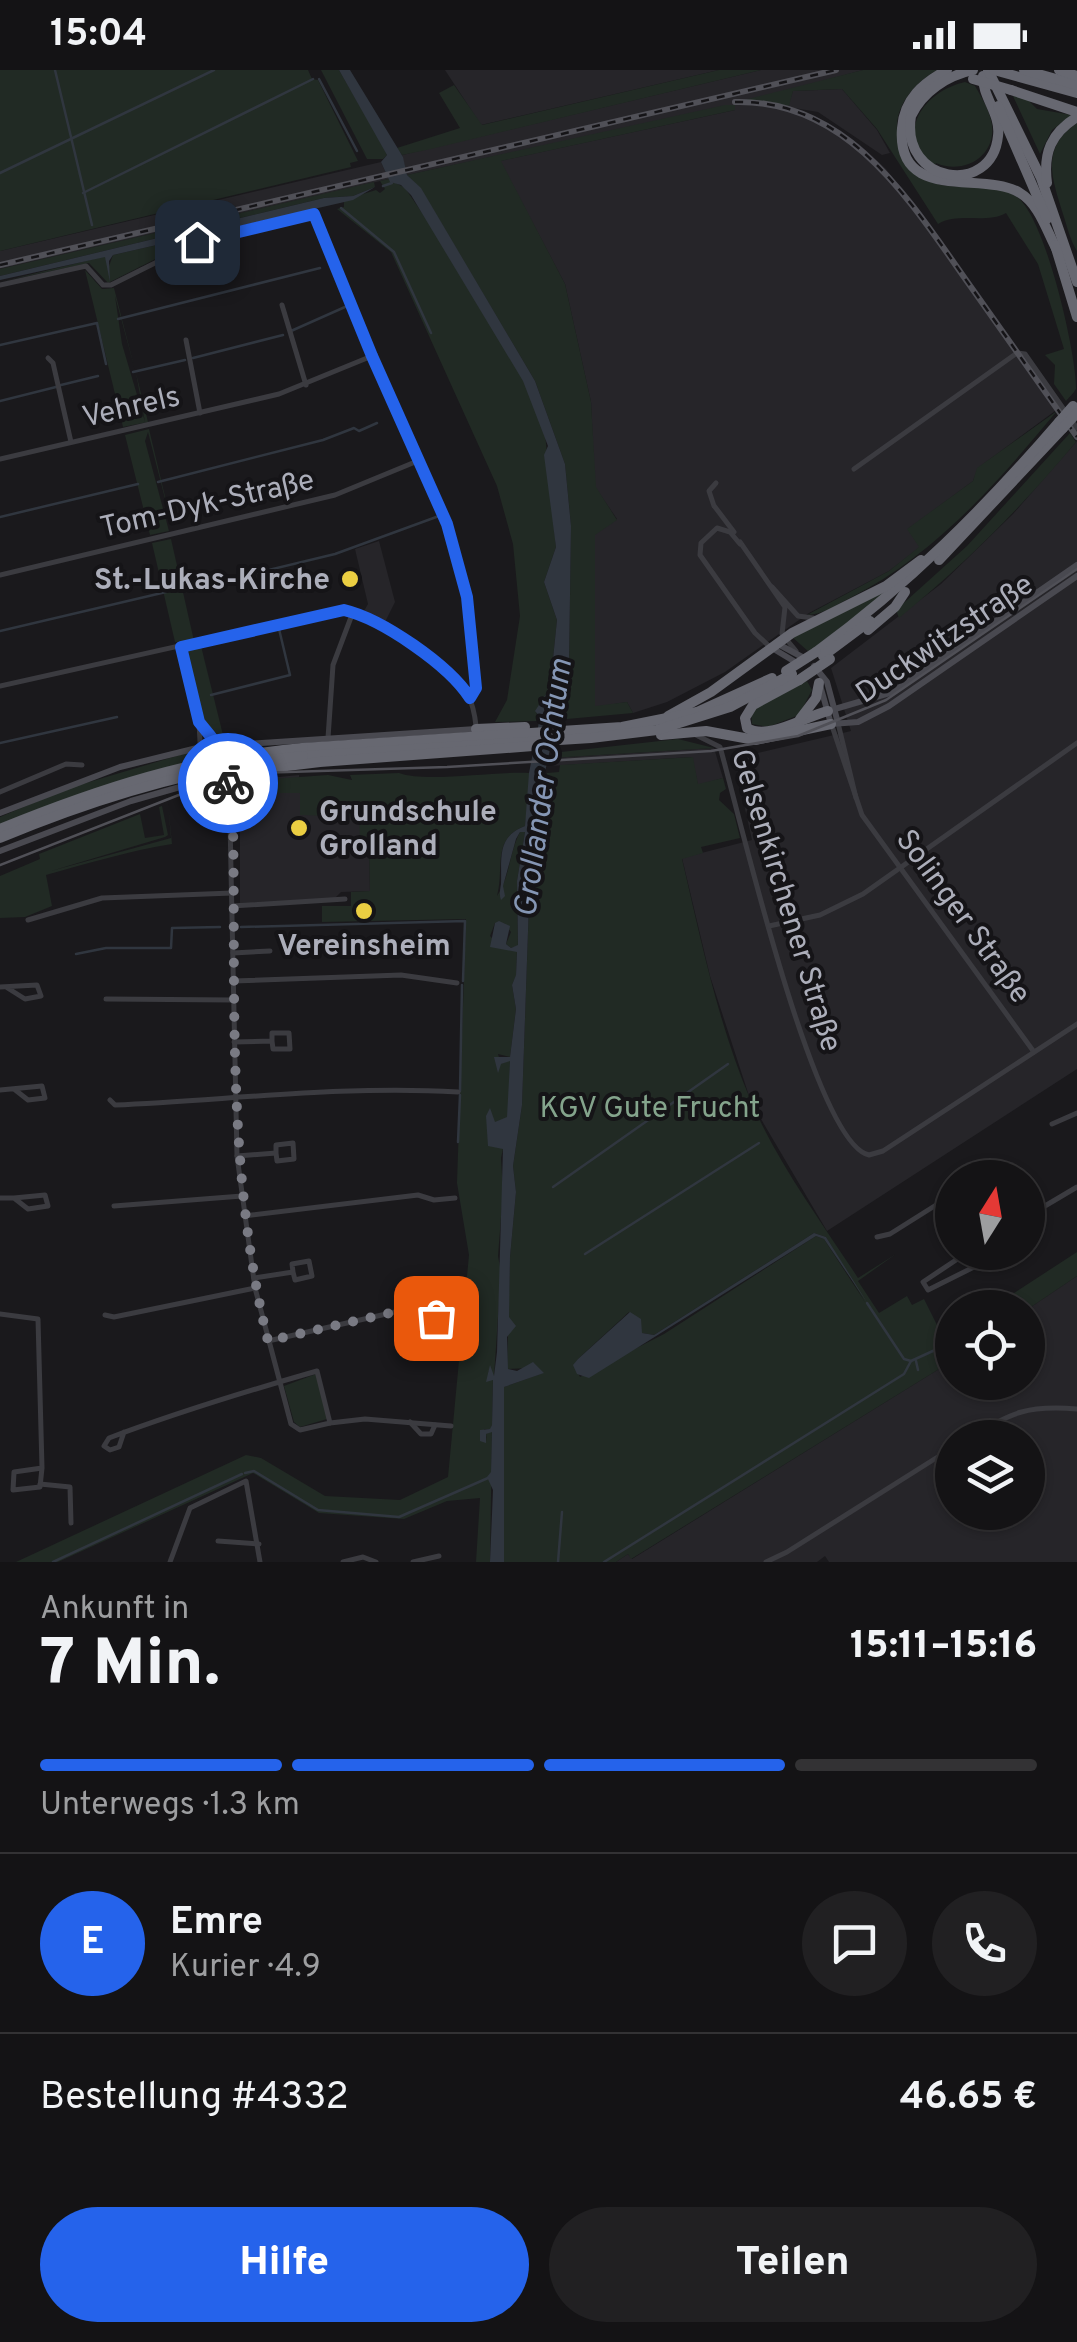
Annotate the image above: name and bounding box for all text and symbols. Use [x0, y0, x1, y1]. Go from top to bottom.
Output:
text: 15:04 [50, 11, 147, 60]
pin [155, 200, 240, 285]
icon: home [170, 215, 225, 270]
street label: Vehrels [79, 379, 184, 438]
street label: Tom-Dyk-Straße [97, 463, 318, 548]
place label: St.-Lukas-Kirche [94, 563, 330, 600]
street label: Duckwitzstraße [850, 567, 1041, 713]
marker: St.-Lukas-Kirche [339, 568, 361, 590]
water label: Grollander Ochtum [507, 657, 583, 920]
courier [178, 733, 278, 833]
street label: Gelsenkirchener Straße [721, 745, 848, 1057]
icon: bike [201, 756, 256, 811]
place label: Grundschule Grolland [319, 795, 497, 866]
marker: Grundschule Grolland [288, 817, 310, 839]
street label: Solinger Straße [886, 823, 1038, 1012]
marker: Vereinsheim [353, 900, 375, 922]
place label: Vereinsheim [277, 929, 451, 966]
park label: KGV Gute Frucht [540, 1091, 760, 1128]
north arrow [935, 1160, 1045, 1270]
map controls [935, 1160, 1045, 1530]
pin [394, 1276, 479, 1361]
button: locate [935, 1290, 1045, 1400]
icon: bag [409, 1291, 464, 1346]
button: layers [935, 1420, 1045, 1530]
text: Ankunft in [40, 1590, 189, 1630]
text: 15:11–15:16 [850, 1623, 1037, 1672]
text: 7 Min. [40, 1626, 220, 1708]
text: Unterwegs · 1.3 km [40, 1786, 300, 1826]
button: chat [802, 1891, 907, 1996]
button: phone [932, 1891, 1037, 1996]
text: Emre [170, 1899, 263, 1948]
text: E [81, 1919, 104, 1968]
text: Kurier · 4.9 [170, 1948, 321, 1988]
text: Bestellung #4332 [40, 2074, 349, 2123]
text: 46.65 € [900, 2074, 1037, 2123]
button: Hilfe [40, 2207, 529, 2322]
button: Teilen [549, 2207, 1037, 2322]

